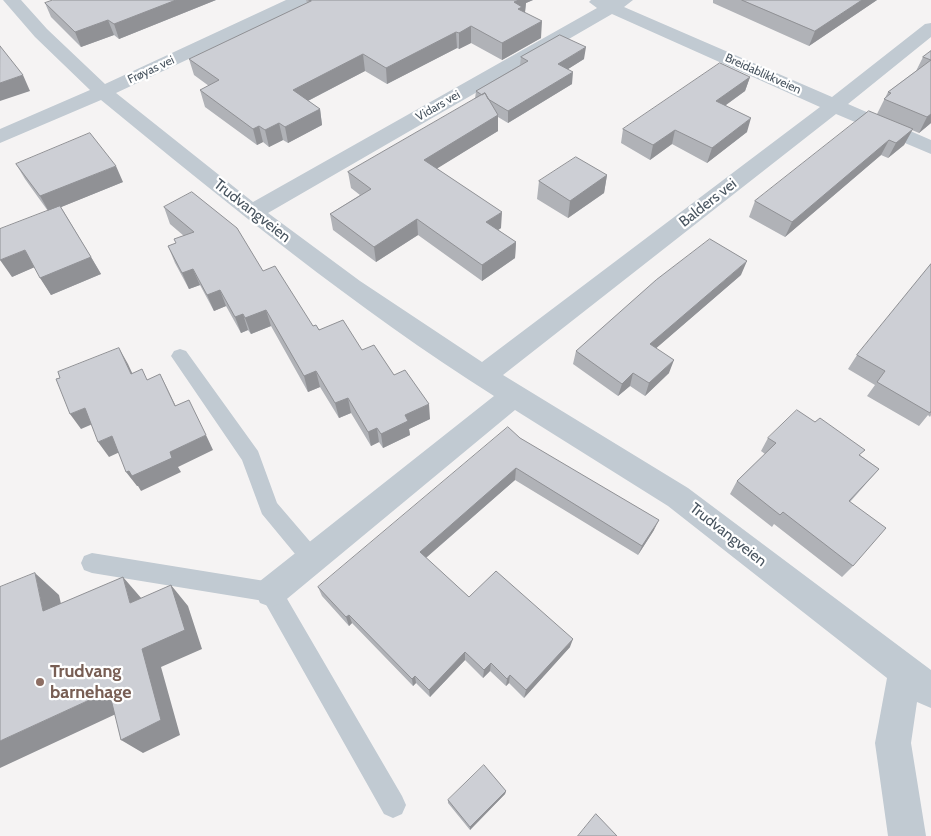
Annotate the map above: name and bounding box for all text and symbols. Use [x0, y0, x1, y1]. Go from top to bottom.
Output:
street label: Breidablikkveien [723, 51, 803, 97]
street label: Frøyas vei [125, 53, 177, 87]
street label: Vidars vei [413, 88, 463, 124]
street label: Balders vei [676, 175, 740, 231]
street label: Trudvangveien [210, 176, 294, 246]
street label: Trudvangveien [686, 500, 770, 570]
place label: Trudvang barnehage [50, 661, 131, 704]
marker: Trudvang barnehage [34, 676, 46, 688]

